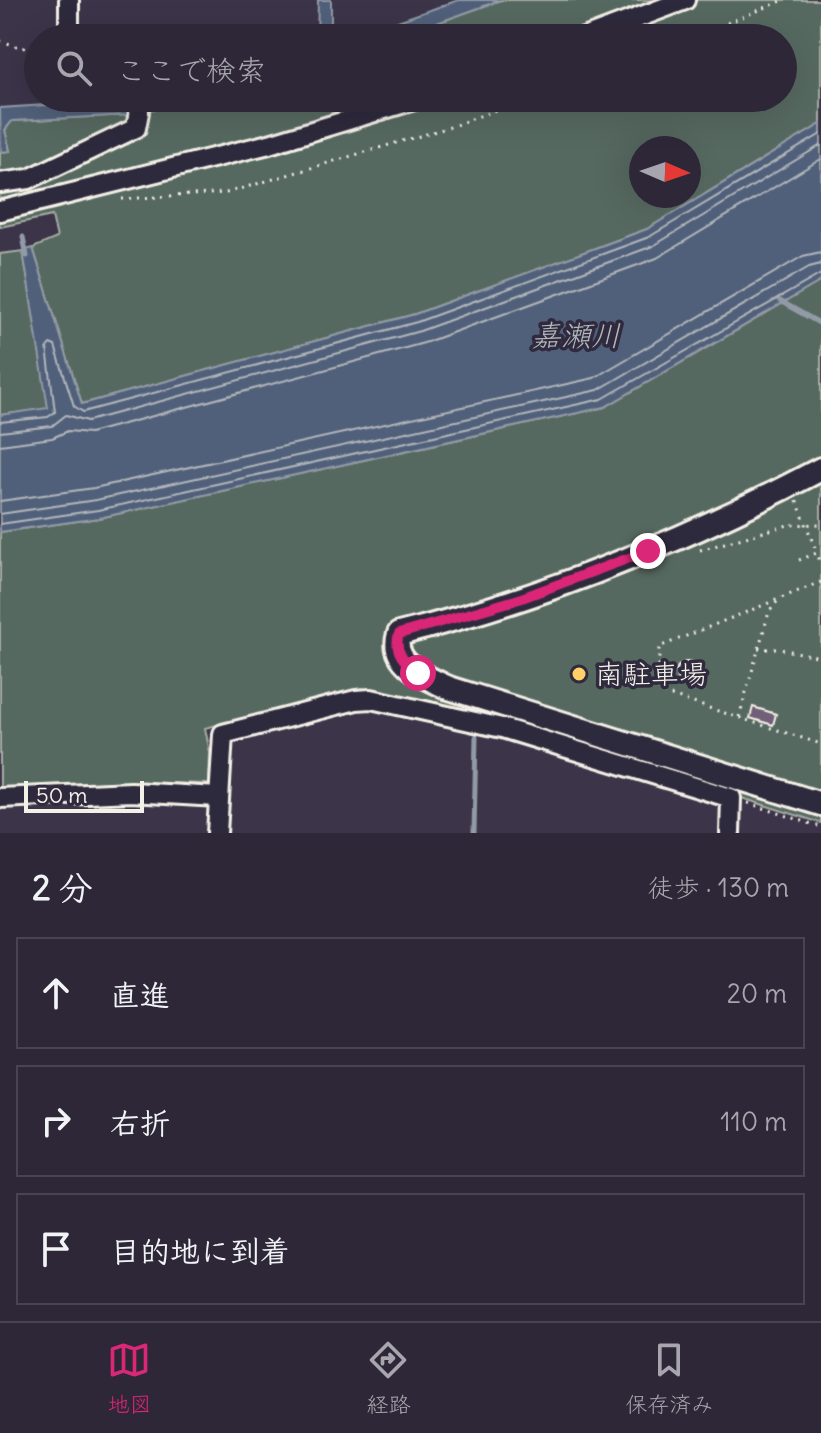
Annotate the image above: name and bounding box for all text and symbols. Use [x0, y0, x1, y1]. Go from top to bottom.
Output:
search box [24, 24, 797, 112]
icon: search [52, 46, 96, 90]
text: ここで検索 [116, 51, 266, 89]
north arrow [629, 136, 701, 208]
water label: 嘉瀬川 [531, 316, 621, 354]
route end [630, 533, 666, 569]
route start [400, 655, 436, 691]
place label: 南駐車場 [595, 656, 707, 692]
marker: 南駐車場 [570, 665, 588, 683]
scale bar [24, 777, 144, 813]
text: 50 m [36, 781, 88, 809]
text: 2 分 [32, 866, 93, 909]
text: 徒歩 · 130 m [648, 871, 789, 904]
icon: ahead [34, 971, 78, 1015]
text: 直進 [110, 976, 170, 1014]
text: 20 m [727, 977, 787, 1010]
icon: right [34, 1099, 78, 1143]
text: 右折 [110, 1104, 170, 1142]
text: 110 m [720, 1105, 787, 1138]
icon: arrive [34, 1227, 78, 1271]
text: 目的地に到着 [110, 1232, 290, 1270]
tab: 地図 [107, 1338, 152, 1418]
tab: 経路 [366, 1338, 411, 1418]
tab: 保存済み [625, 1338, 714, 1418]

